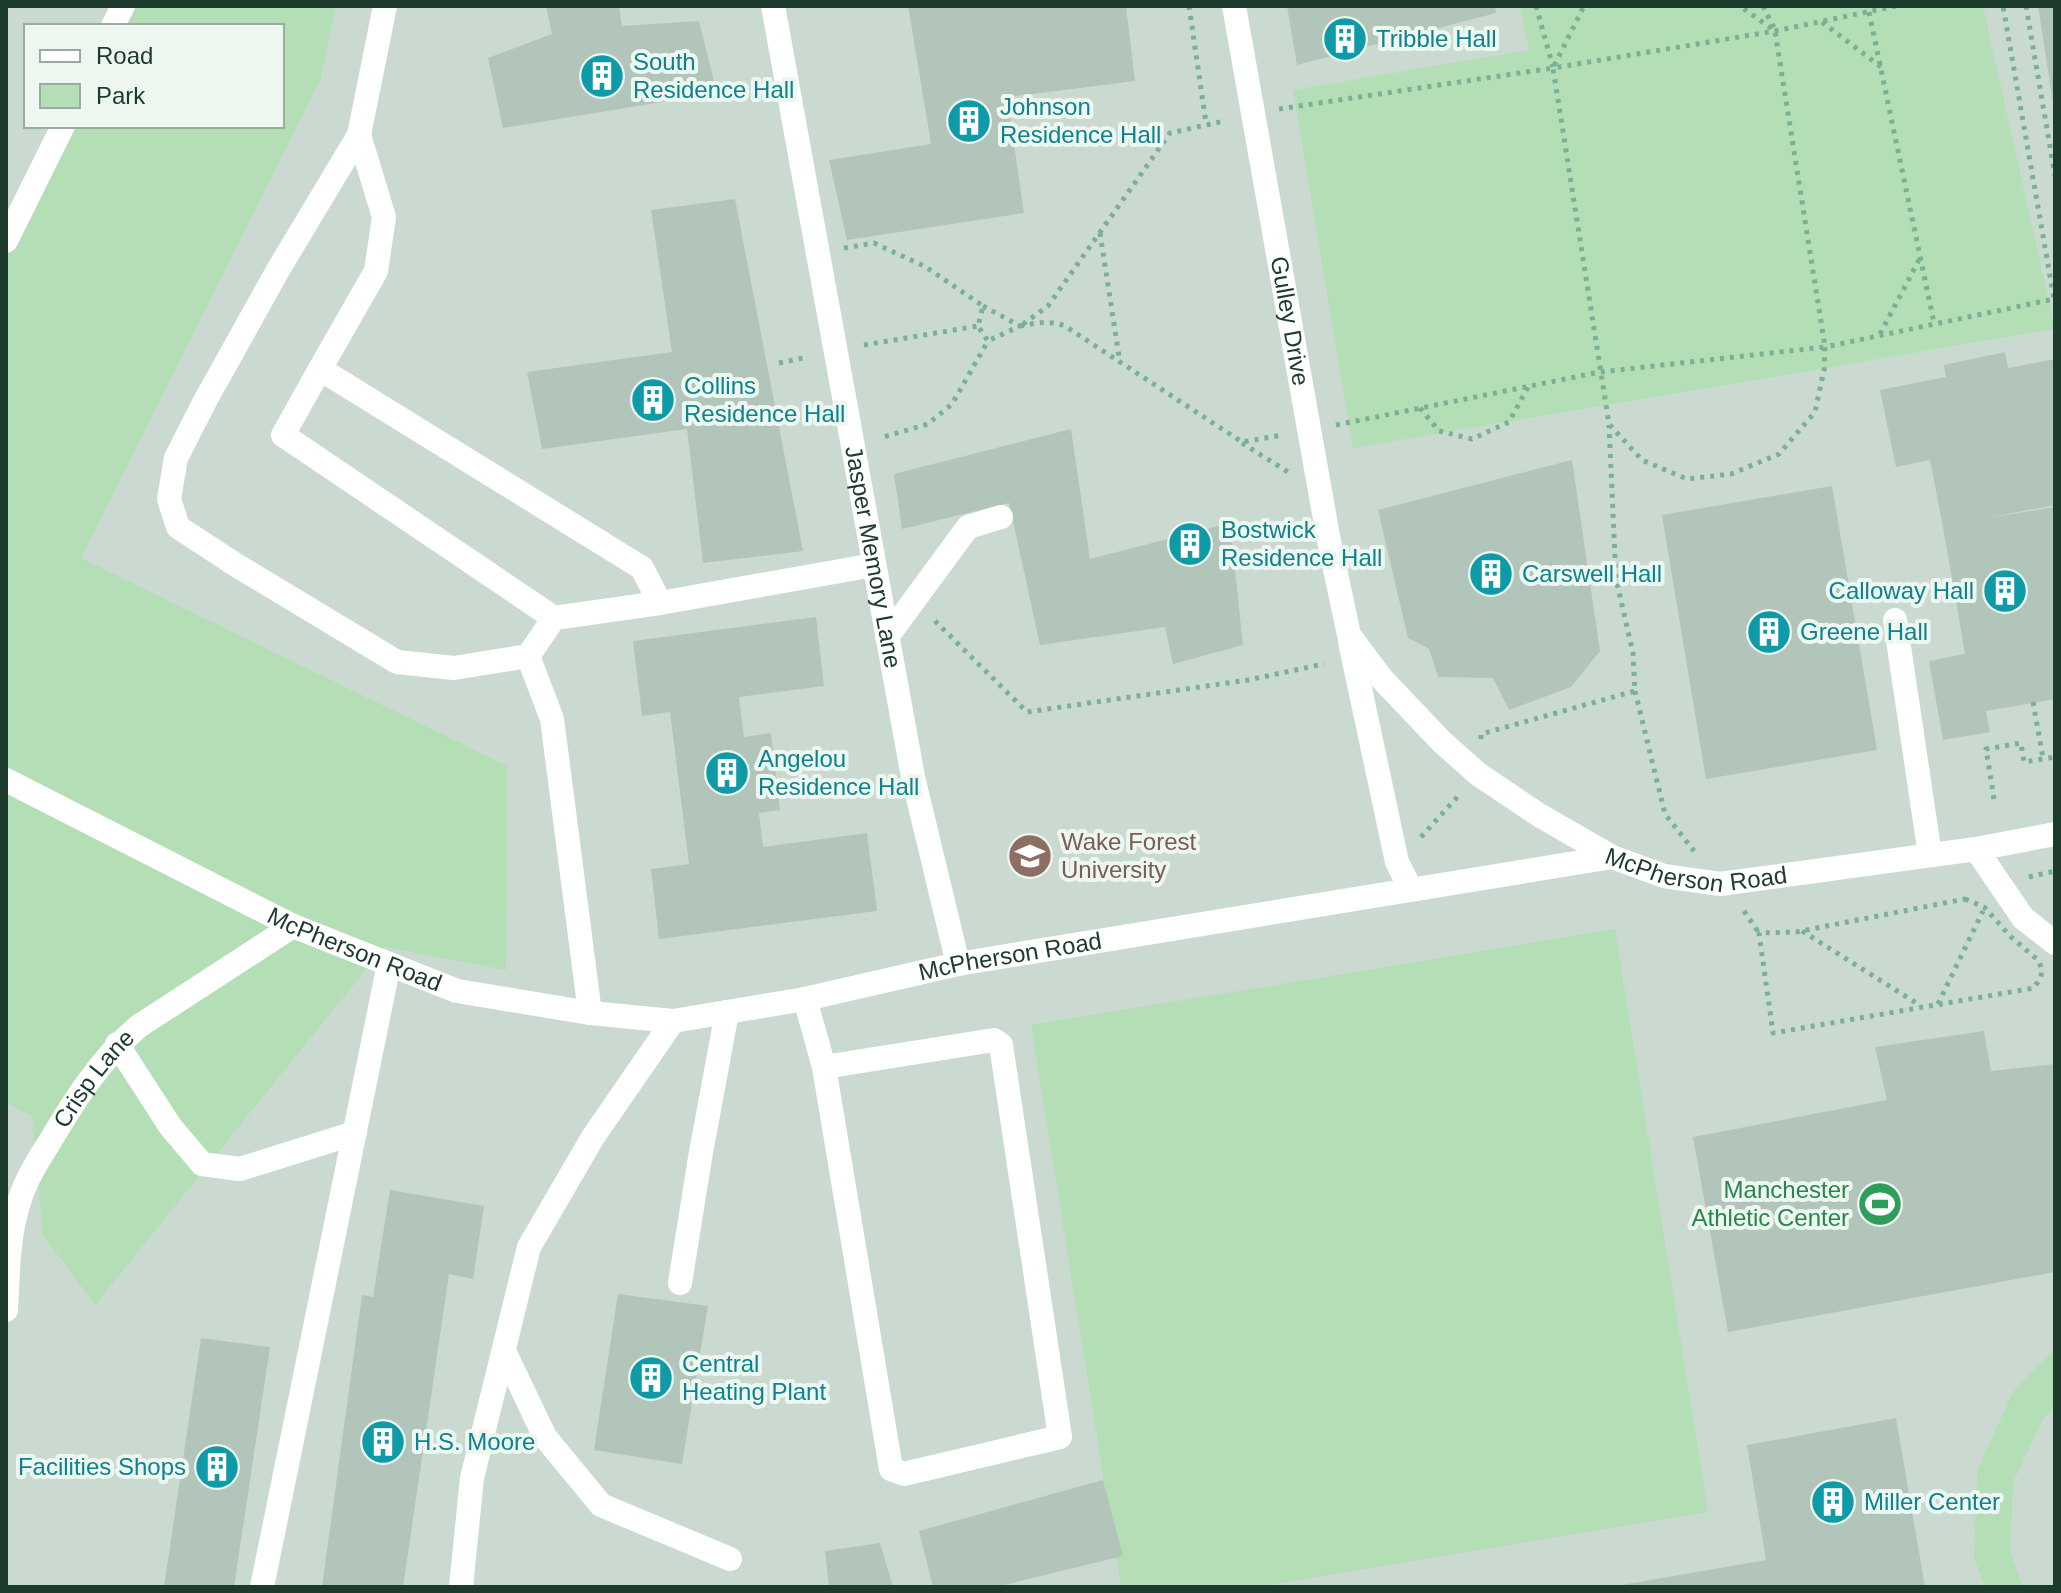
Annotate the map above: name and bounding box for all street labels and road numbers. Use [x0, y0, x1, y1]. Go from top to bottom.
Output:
street label: Gulley Drive [1266, 254, 1315, 388]
street label: Jasper Memory Lane [840, 444, 907, 670]
street label: McPherson Road [1602, 842, 1789, 897]
street label: McPherson Road [263, 901, 446, 997]
street label: McPherson Road [916, 927, 1104, 986]
street label: Crisp Lane [48, 1024, 139, 1132]

